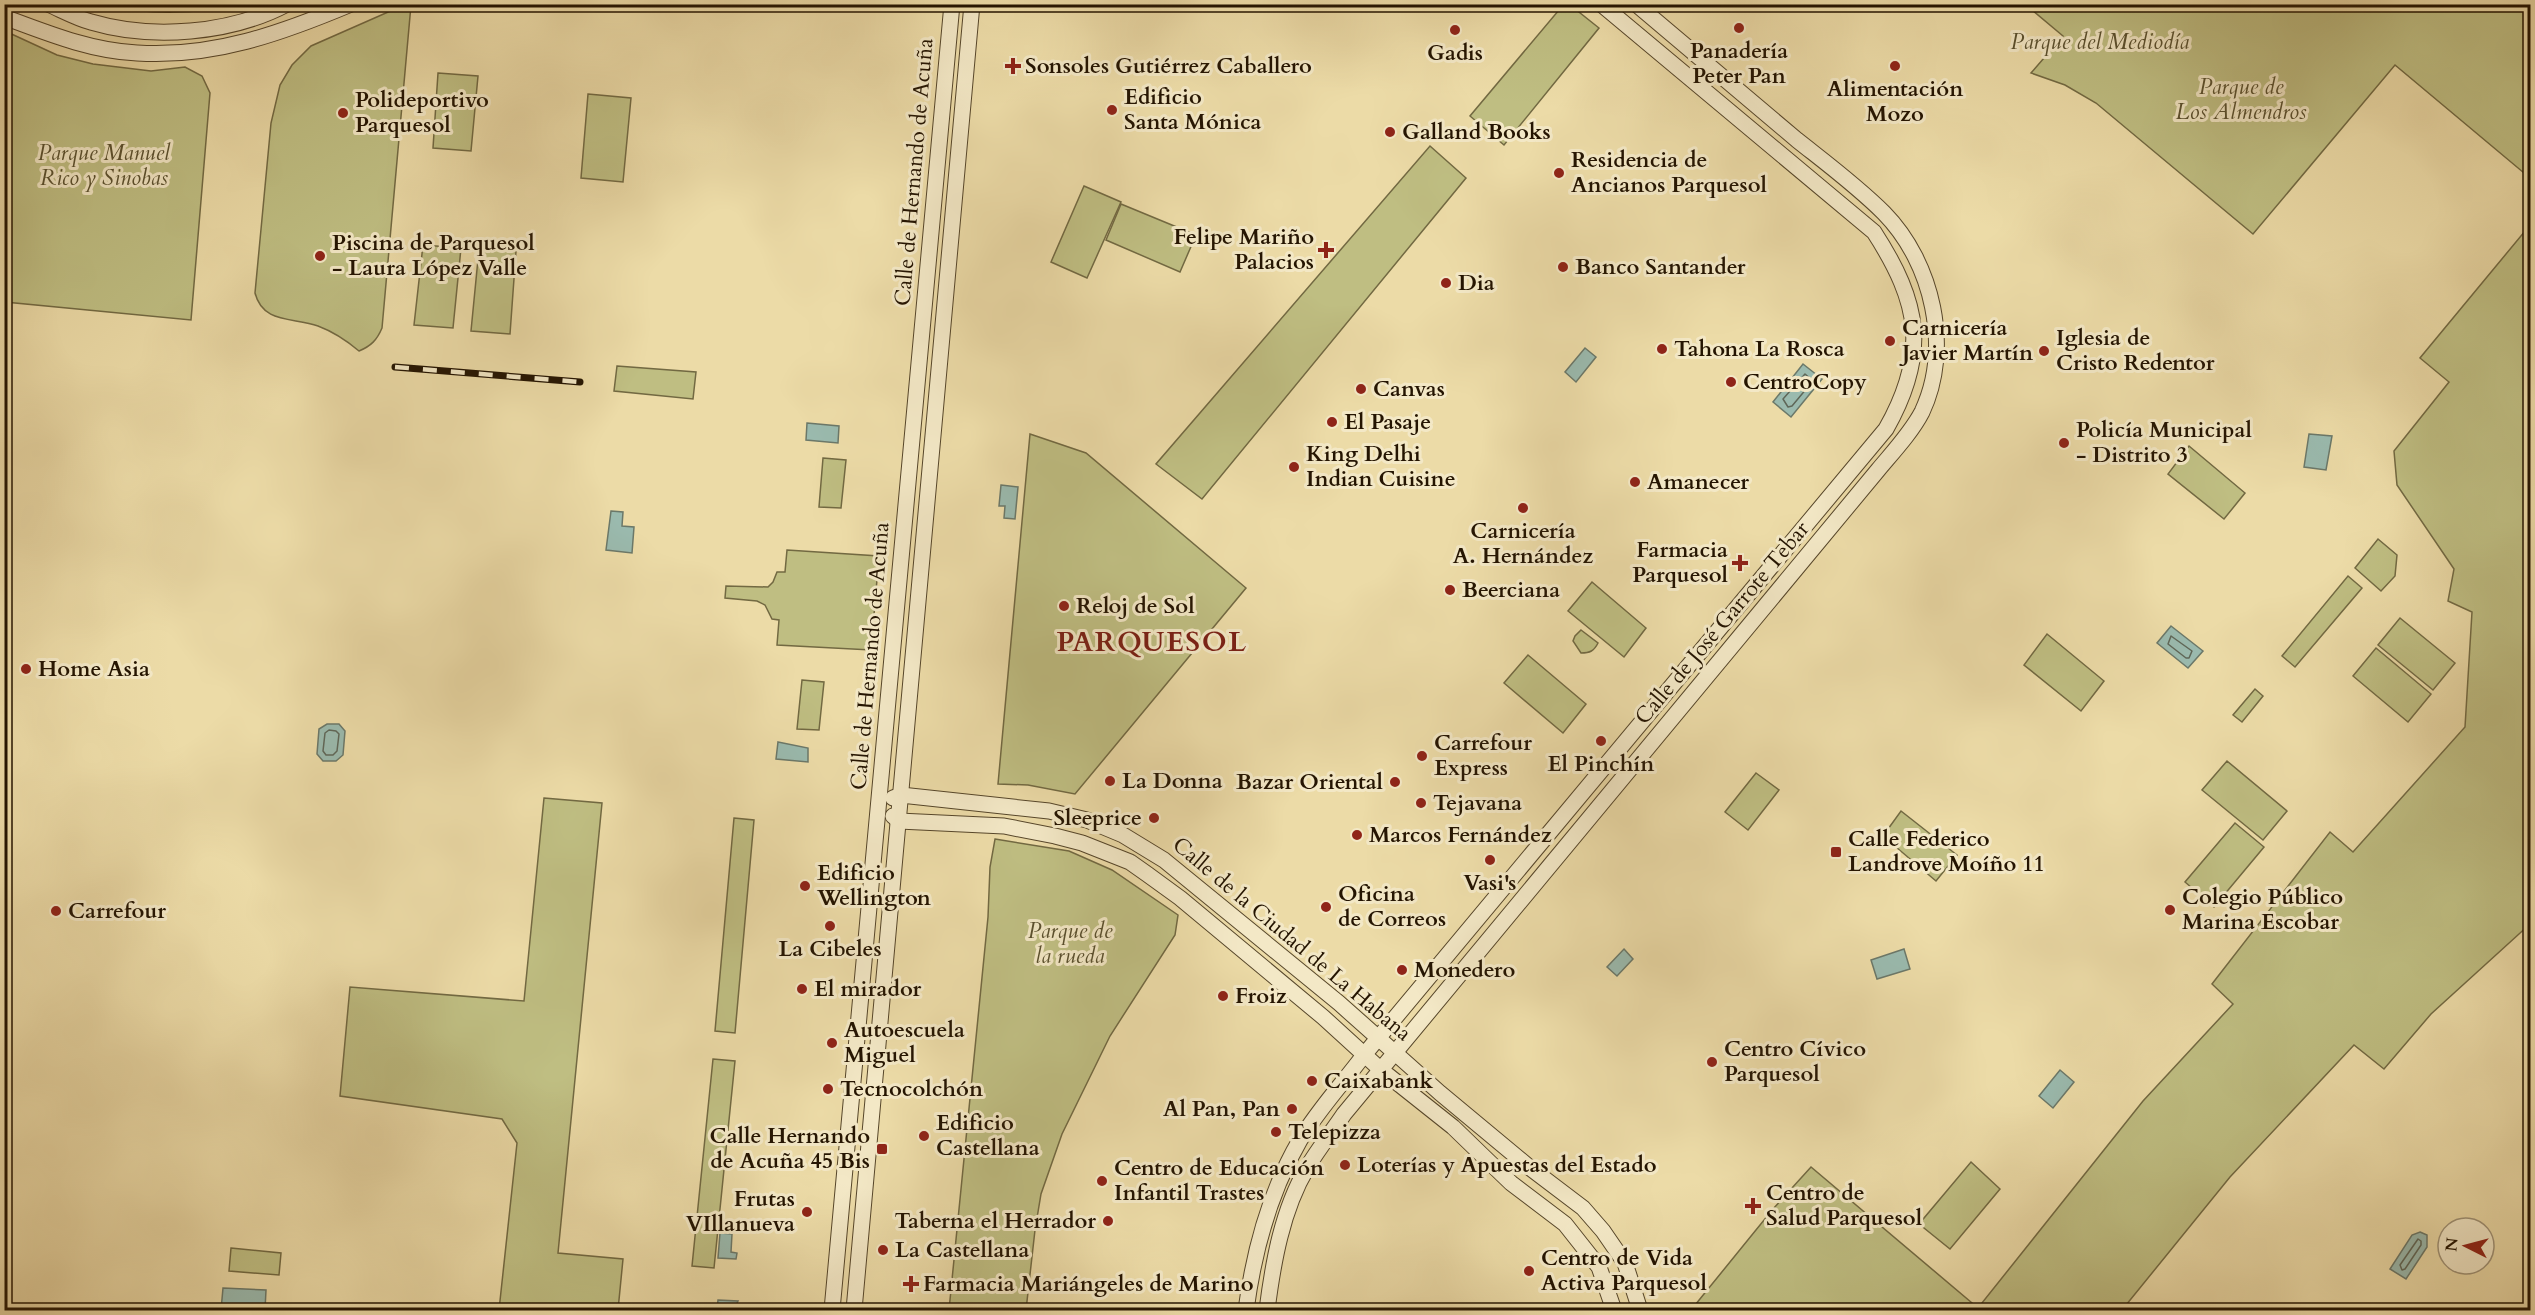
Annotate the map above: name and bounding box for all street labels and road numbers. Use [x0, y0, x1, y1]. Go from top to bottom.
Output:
street label: Calle de Hernando de Acuña [887, 36, 941, 307]
street label: Calle de José Garrote Tebar [1628, 514, 1817, 731]
street label: Calle de Hernando de Acuña [843, 520, 897, 791]
street label: Calle de la Ciudad de La Habana [1166, 830, 1418, 1048]

